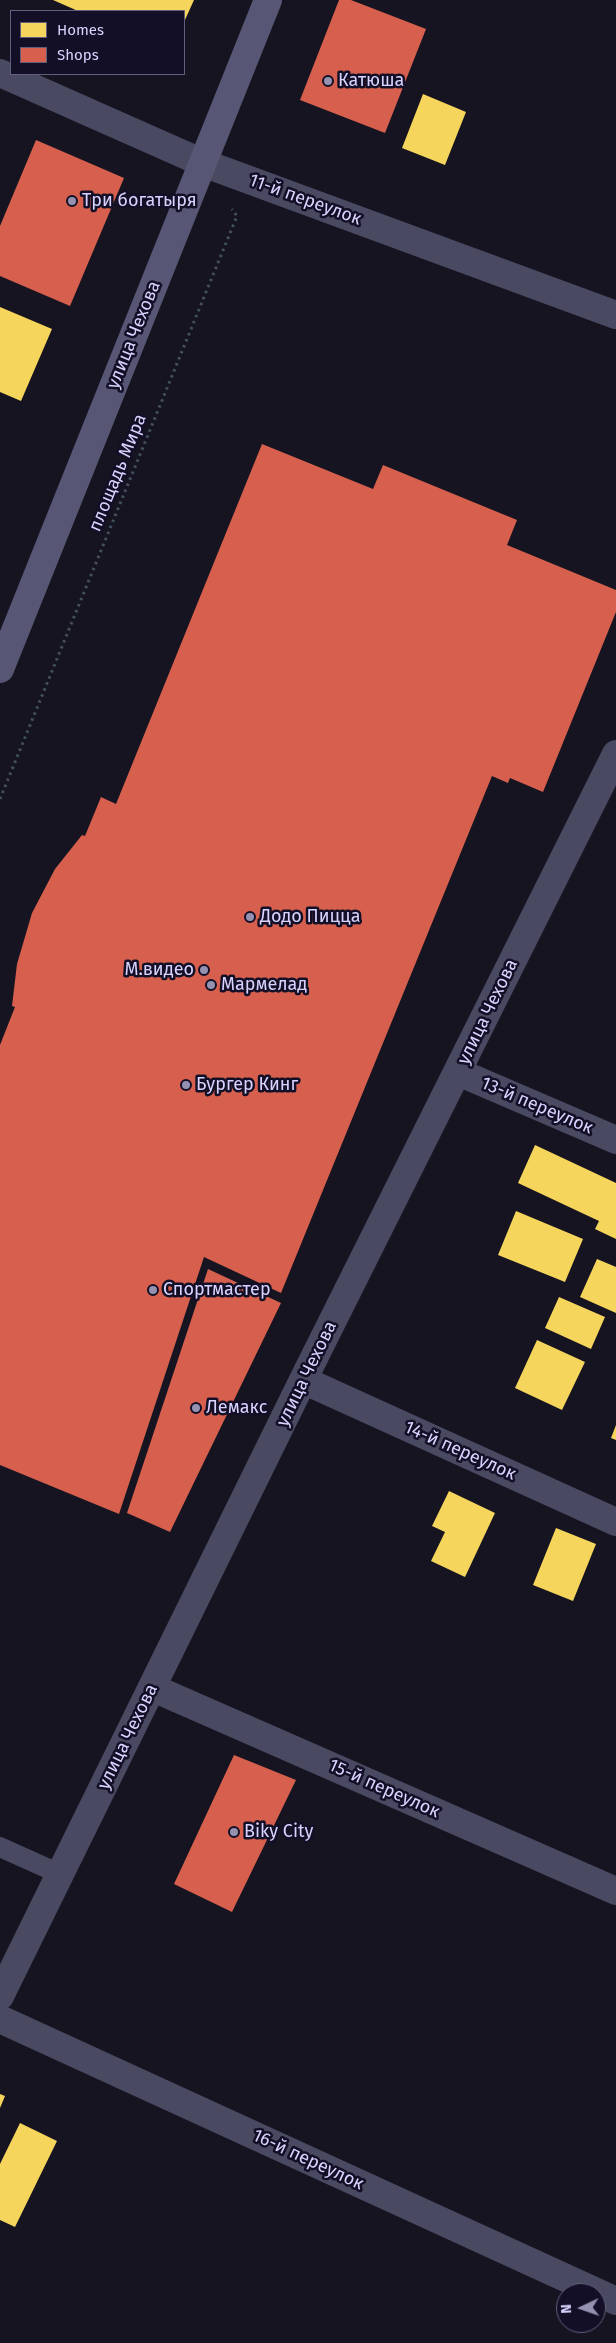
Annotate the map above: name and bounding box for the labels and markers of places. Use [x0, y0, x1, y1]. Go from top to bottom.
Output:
place label: Катюша [338, 70, 404, 92]
marker: Катюша [322, 75, 334, 87]
place label: Три богатыря [82, 190, 197, 212]
marker: Три богатыря [66, 195, 78, 207]
place label: Додо Пицца [260, 906, 360, 928]
marker: Додо Пицца [244, 911, 256, 923]
place label: М.видео [124, 959, 194, 981]
marker: М.видео [198, 964, 210, 976]
place label: Мармелад [221, 974, 307, 996]
marker: Мармелад [205, 979, 217, 991]
place label: Бургер Кинг [196, 1074, 298, 1096]
marker: Бургер Кинг [180, 1079, 192, 1091]
place label: Спортмастер [163, 1279, 271, 1301]
marker: Спортмастер [147, 1284, 159, 1296]
place label: Лемакс [206, 1397, 267, 1419]
marker: Лемакс [190, 1402, 202, 1414]
place label: Biky City [244, 1821, 313, 1843]
marker: Biky City [228, 1826, 240, 1838]

